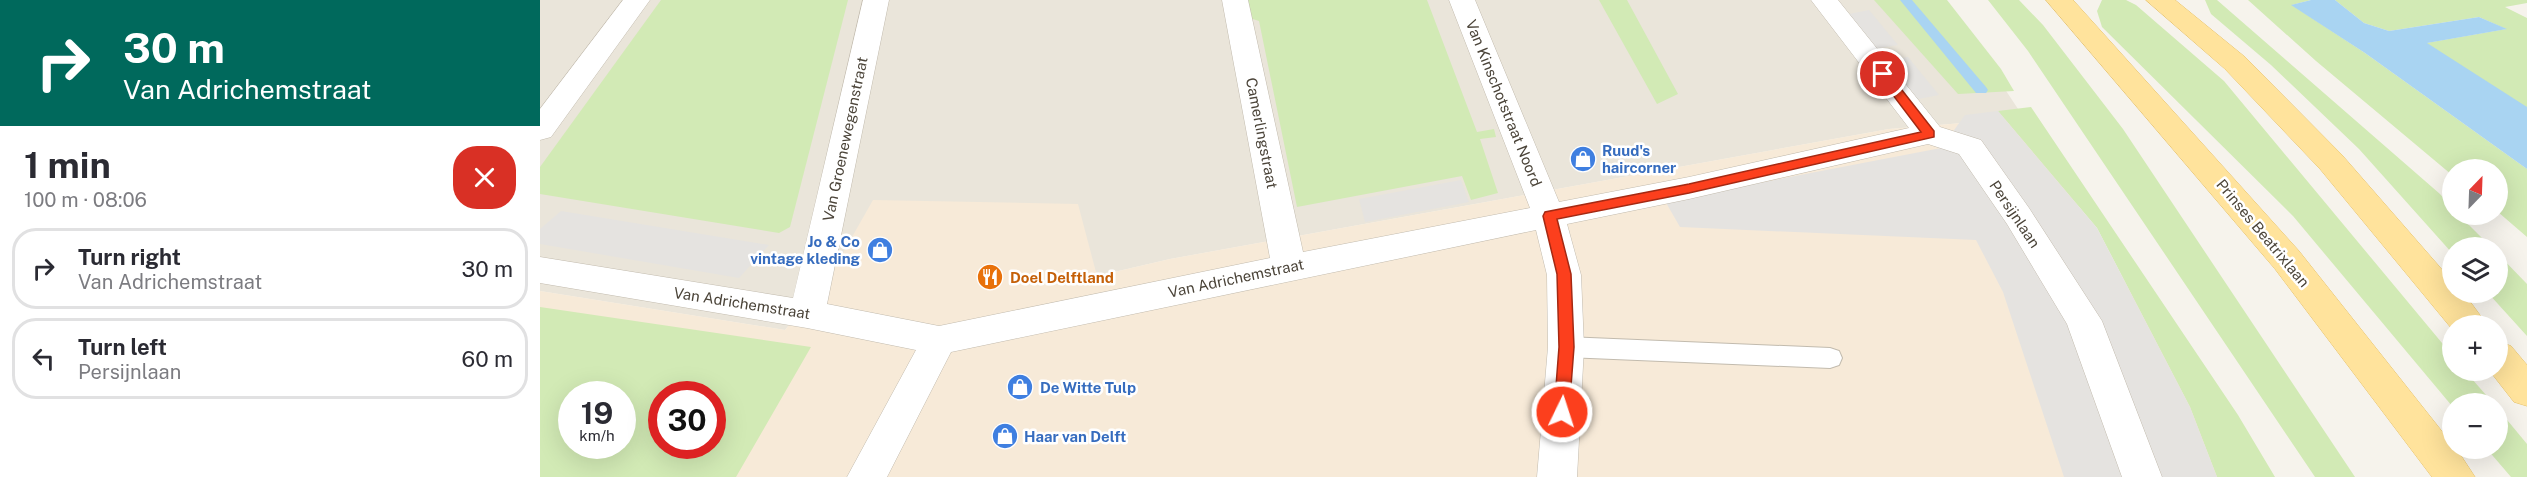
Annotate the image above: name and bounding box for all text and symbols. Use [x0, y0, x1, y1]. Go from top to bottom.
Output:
street label: Van Kinschotstraat Noord [1463, 17, 1545, 189]
text: 30 m [123, 23, 225, 72]
icon: right [24, 24, 102, 102]
pin [1857, 48, 1908, 99]
street label: Van Groenewegenstraat [819, 55, 871, 223]
icon: arrive [1866, 57, 1899, 90]
text: Van Adrichemstraat [123, 73, 372, 105]
street label: Camerlingstraat [1243, 76, 1281, 190]
place label: Ruud's haircorner [1602, 142, 1676, 176]
text: 1 min [24, 144, 111, 186]
shop icon: Ruud's haircorner [1568, 144, 1598, 174]
button: close [453, 146, 516, 209]
north arrow [2442, 159, 2508, 225]
map controls [2442, 159, 2508, 459]
street label: Prinses Beatrixlaan [2213, 176, 2313, 290]
street label: Persijnlaan [1986, 177, 2044, 251]
text: 100 m · 08:06 [24, 188, 147, 212]
place label: Jo & Co vintage kleding [750, 233, 861, 267]
shop icon: Jo & Co vintage kleding [865, 235, 895, 265]
button: layers [2442, 237, 2508, 303]
text: Turn right [78, 244, 181, 270]
icon: right [27, 252, 60, 285]
street label: Van Adrichemstraat [1167, 255, 1305, 301]
text: 30 m [461, 256, 513, 282]
restaurant icon: Doel Delftland [975, 262, 1005, 292]
place label: Doel Delftland [1010, 269, 1114, 286]
text: Van Adrichemstraat [78, 270, 262, 294]
street label: Van Adrichemstraat [672, 284, 812, 322]
button: + [2442, 315, 2508, 381]
text: Turn left [78, 334, 167, 360]
icon: left [27, 342, 60, 375]
text: 60 m [462, 346, 513, 372]
text: Persijnlaan [78, 360, 181, 384]
shop icon: De Witte Tulp [1005, 372, 1035, 402]
place label: De Witte Tulp [1040, 379, 1136, 396]
position arrow [1530, 380, 1594, 444]
speed limit sign: 30 [648, 381, 726, 459]
button: − [2442, 393, 2508, 459]
text: 19 [581, 395, 613, 431]
shop icon: Haar van Delft [990, 421, 1020, 451]
text: km/h [579, 427, 615, 444]
place label: Haar van Delft [1024, 428, 1126, 445]

